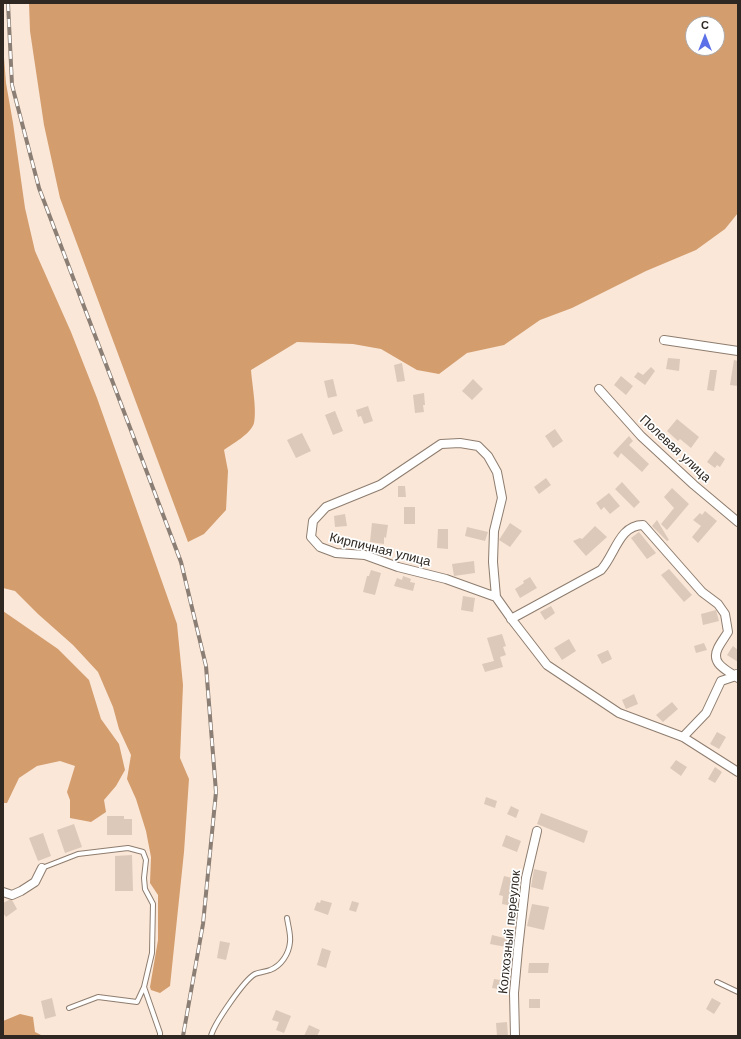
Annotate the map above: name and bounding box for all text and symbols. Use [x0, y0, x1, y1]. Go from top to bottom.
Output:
north arrow [685, 16, 725, 56]
text: С [701, 19, 709, 31]
street label: Полевая улица [636, 412, 714, 486]
street label: Кирпичная улица [328, 530, 432, 570]
street label: Колхозный переулок [496, 869, 524, 995]

